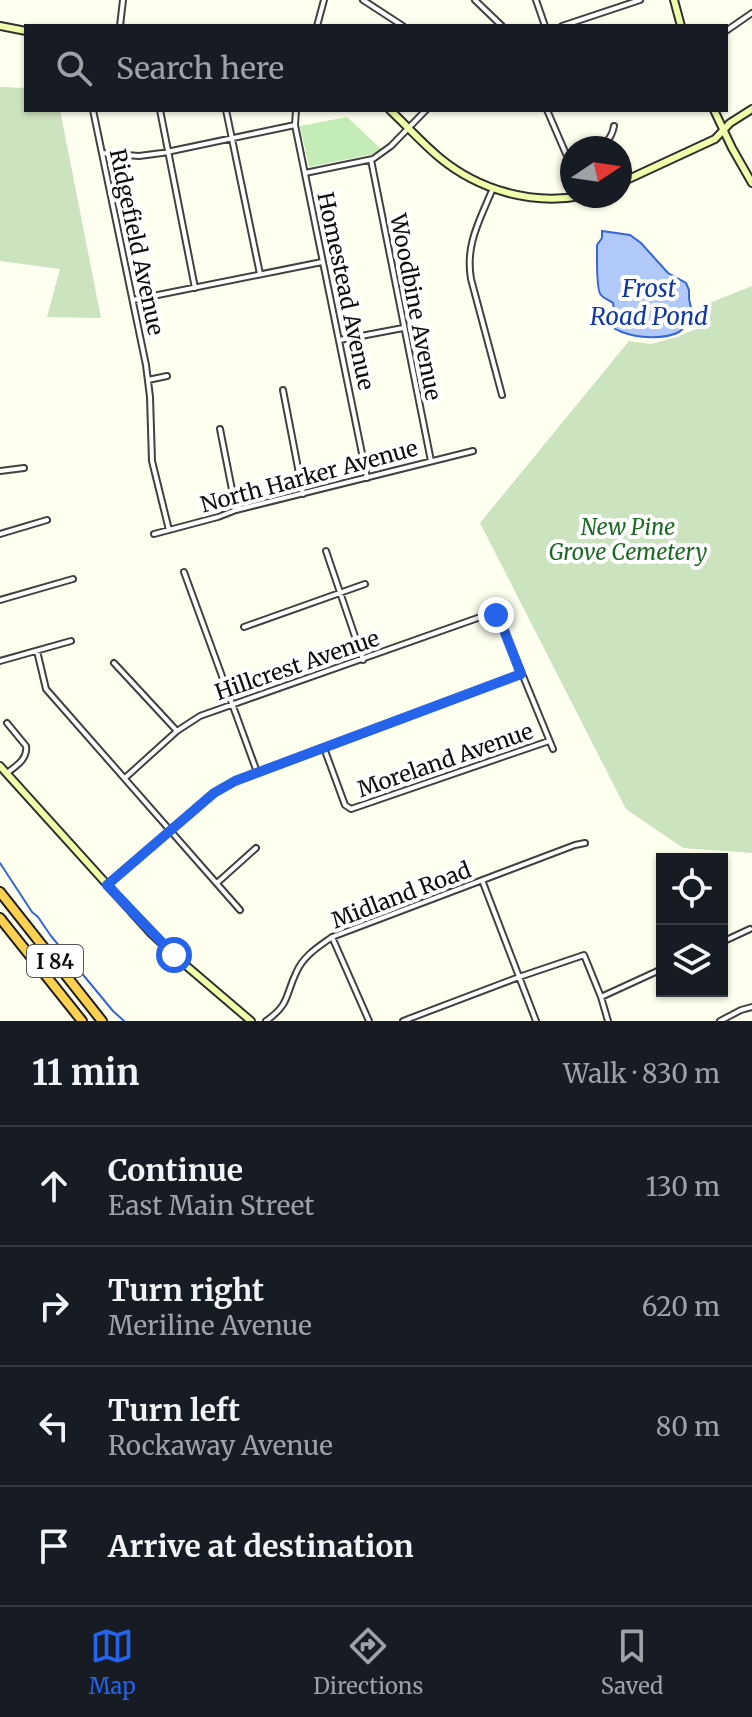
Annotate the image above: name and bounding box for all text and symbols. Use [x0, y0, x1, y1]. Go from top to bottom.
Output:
search box [24, 24, 728, 112]
icon: search [52, 46, 96, 90]
text: Search here [116, 49, 284, 87]
north arrow [560, 136, 632, 208]
street label: Ridgefield Avenue [104, 146, 170, 338]
street label: Homestead Avenue [311, 190, 381, 392]
street label: Woodbine Avenue [384, 210, 448, 403]
water label: Frost Road Pond [590, 273, 708, 332]
street label: North Harker Avenue [197, 434, 421, 518]
park label: New Pine Grove Cemetery [549, 513, 707, 566]
route end [478, 597, 514, 633]
street label: Hillcrest Avenue [211, 624, 383, 706]
street label: Moreland Avenue [353, 717, 537, 803]
map controls [656, 853, 728, 997]
button: locate [656, 853, 728, 925]
street label: Midland Road [327, 856, 475, 934]
button: layers [656, 925, 728, 997]
route start [156, 937, 192, 973]
road number: I 84 [27, 945, 83, 977]
text: 11 min [32, 1052, 139, 1094]
text: Walk · 830 m [563, 1057, 720, 1090]
text: Continue [108, 1151, 243, 1189]
icon: ahead [32, 1164, 76, 1208]
text: 130 m [646, 1170, 720, 1203]
text: East Main Street [108, 1189, 314, 1222]
text: Turn right [108, 1271, 264, 1309]
icon: right [32, 1284, 76, 1328]
text: 620 m [642, 1290, 720, 1323]
text: Meriline Avenue [108, 1309, 312, 1342]
text: Turn left [108, 1391, 240, 1429]
icon: left [32, 1404, 76, 1448]
text: 80 m [656, 1410, 720, 1443]
text: Rockaway Avenue [108, 1429, 333, 1462]
icon: arrive [32, 1524, 76, 1568]
text: Arrive at destination [108, 1527, 414, 1565]
tab: Map [89, 1624, 136, 1700]
tab: Directions [313, 1624, 423, 1700]
tab: Saved [601, 1624, 663, 1700]

